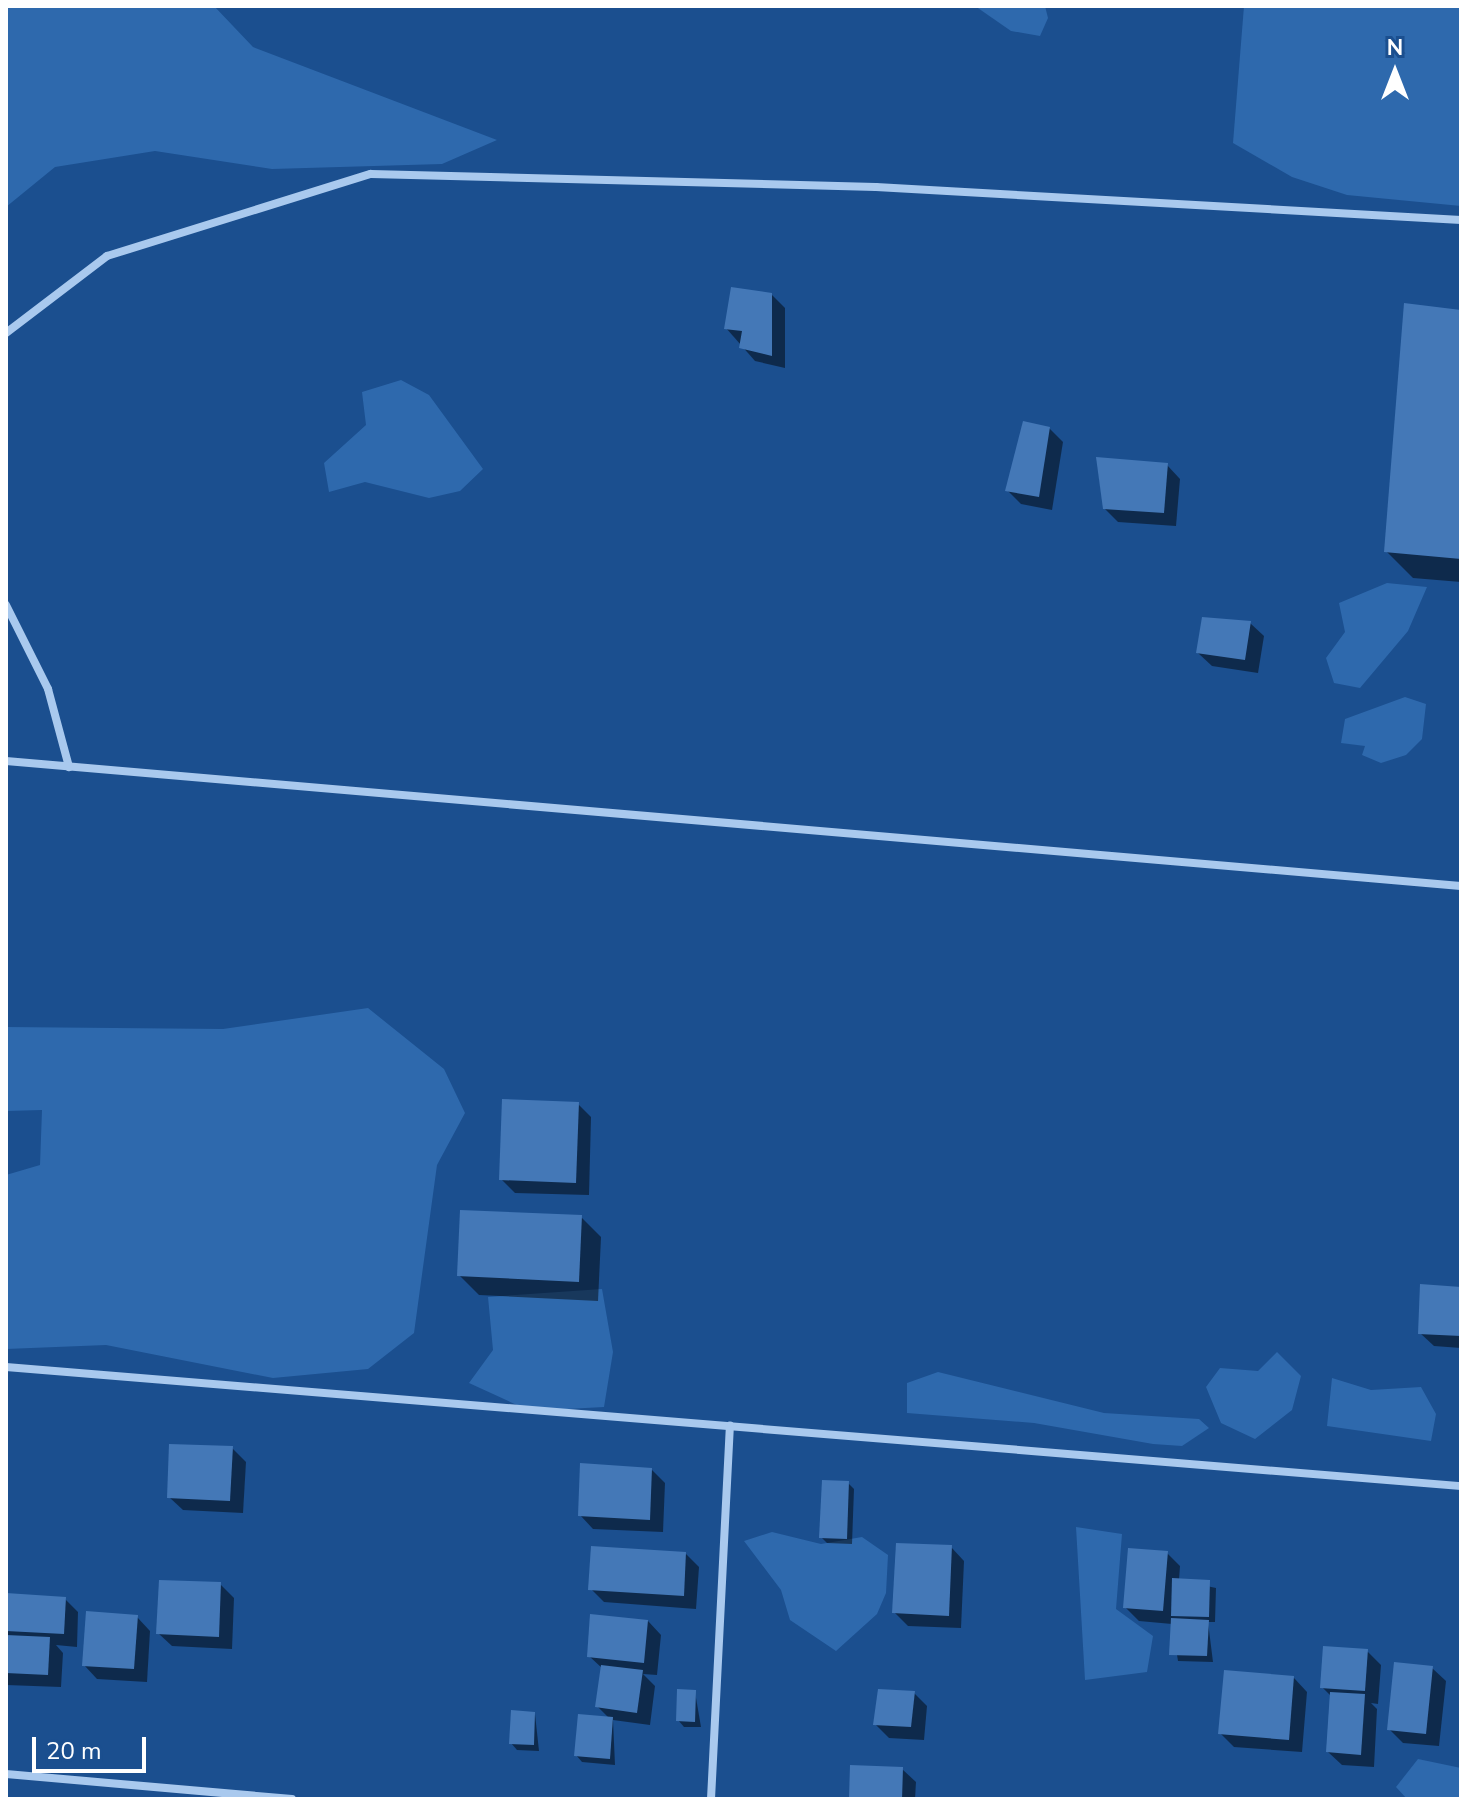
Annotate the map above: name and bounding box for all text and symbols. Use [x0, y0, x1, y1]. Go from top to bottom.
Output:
north arrow [1355, 32, 1435, 112]
text: N [1387, 33, 1403, 63]
scale bar [36, 1721, 150, 1771]
text: 20 m [46, 1735, 102, 1767]

